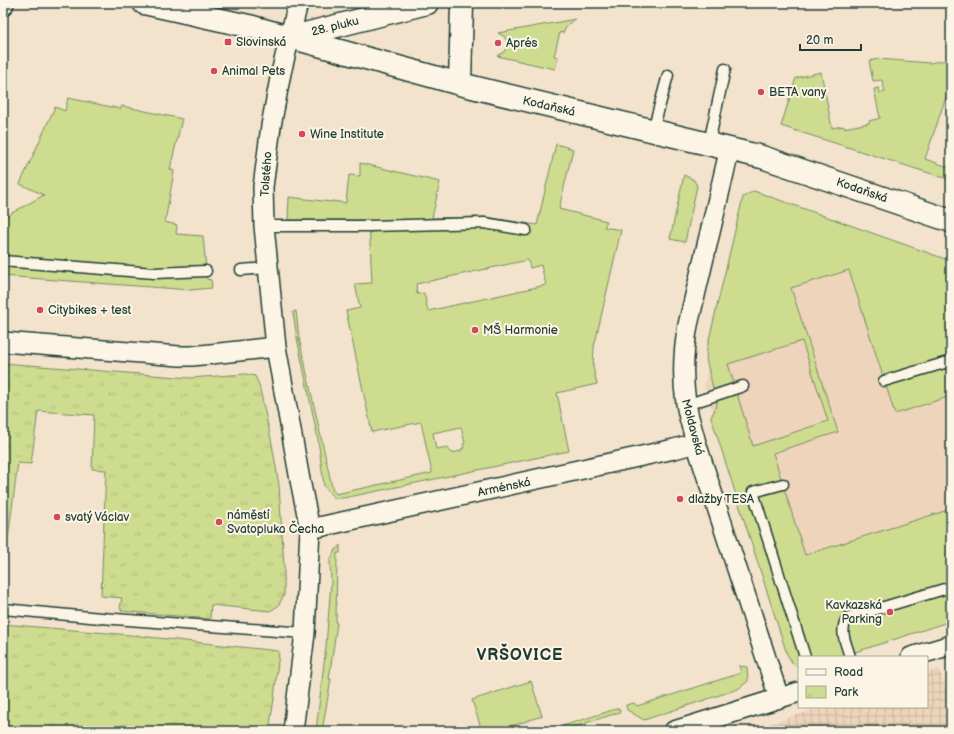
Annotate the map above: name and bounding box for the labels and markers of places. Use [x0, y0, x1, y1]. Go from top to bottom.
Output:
place label: Slovinská [236, 35, 287, 50]
place label: Aprés [506, 36, 538, 51]
marker: Slovinská [223, 37, 233, 47]
marker: Aprés [493, 38, 503, 48]
place label: Animal Pets [222, 64, 285, 79]
marker: Animal Pets [209, 66, 219, 76]
place label: BETA vany [769, 85, 827, 100]
marker: BETA vany [756, 87, 766, 97]
place label: Wine Institute [310, 127, 384, 142]
marker: Wine Institute [297, 129, 307, 139]
place label: Citybikes + test [48, 303, 132, 318]
marker: Citybikes + test [35, 305, 45, 315]
place label: MŠ Harmonie [483, 322, 558, 338]
marker: MŠ Harmonie [470, 325, 480, 335]
place label: dlažby TESA [688, 492, 755, 507]
marker: dlažby TESA [675, 494, 685, 504]
place label: náměstí Svatopluka Čecha [227, 508, 325, 537]
place label: svatý Václav [65, 510, 130, 525]
marker: svatý Václav [52, 512, 62, 522]
marker: náměstí Svatopluka Čecha [214, 517, 224, 527]
place label: Kavkazská Parking [825, 598, 882, 627]
marker: Kavkazská Parking [885, 607, 895, 617]

